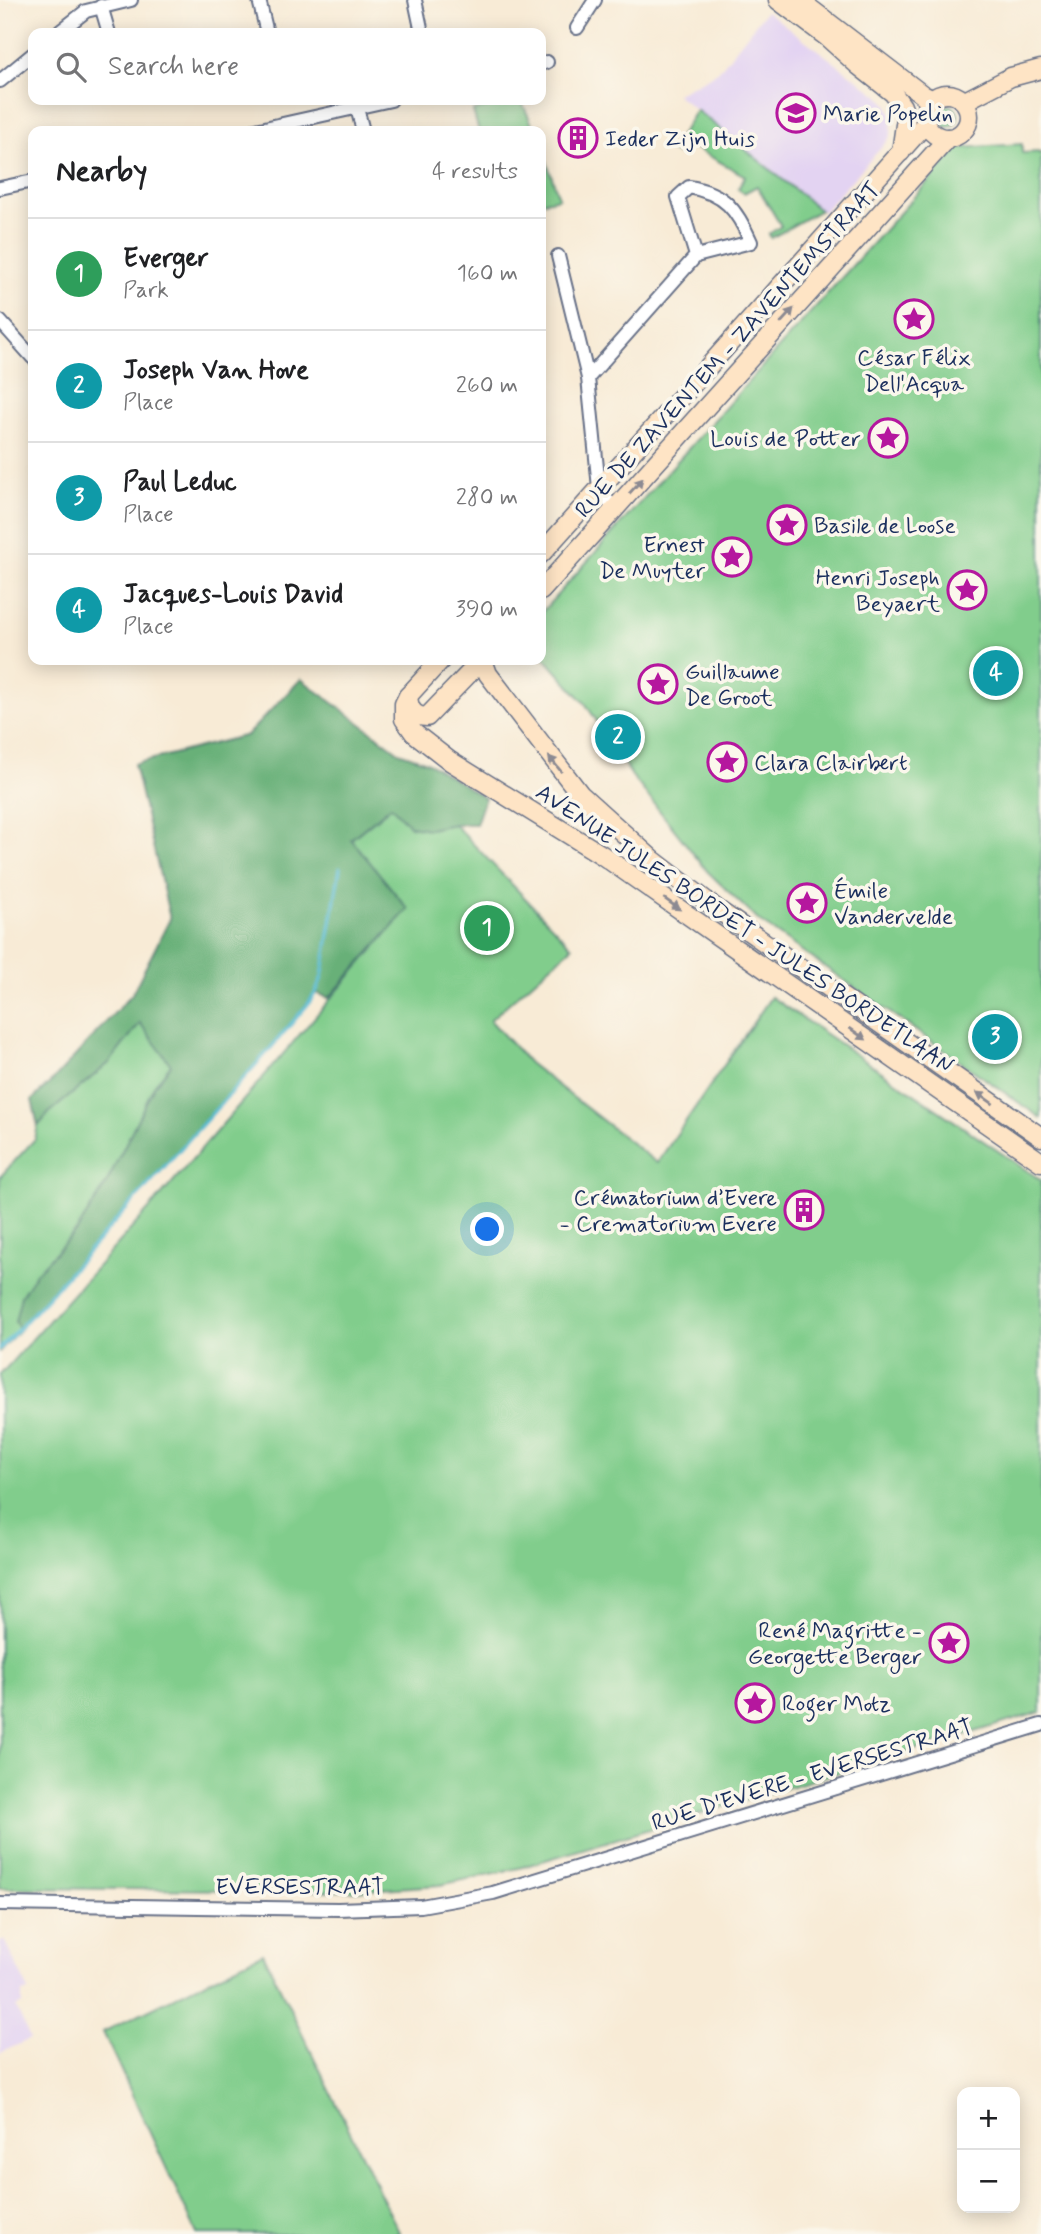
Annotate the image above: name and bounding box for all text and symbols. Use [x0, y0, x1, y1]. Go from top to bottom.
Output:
search box [28, 28, 546, 105]
icon: search [52, 48, 90, 86]
text: Search here [108, 50, 239, 84]
school or university icon: Marie Popelin [775, 92, 817, 134]
place label: Marie Popelin [823, 100, 953, 130]
building icon: Ieder Zijn Huis [557, 117, 599, 159]
place label: Ieder Zijn Huis [605, 125, 755, 155]
text: Nearby [56, 152, 147, 191]
text: 4 results [432, 157, 518, 187]
street label: RUE DE ZAVENTEM - ZAVENTEMSTRAAT [569, 176, 888, 525]
text: Everger [123, 242, 209, 276]
text: 1 [74, 259, 84, 289]
text: 160 m [457, 259, 518, 289]
text: Park [123, 276, 169, 306]
place icon: César Félix Dell'Acqua [893, 298, 935, 340]
one-way arrow [779, 307, 795, 325]
place label: César Félix Dell'Acqua [857, 344, 971, 400]
text: Joseph Van Hove [123, 354, 309, 388]
text: 2 [73, 371, 85, 401]
text: 260 m [456, 371, 518, 401]
text: Place [123, 388, 174, 418]
place icon: Louis de Potter [867, 417, 909, 459]
place label: Louis de Potter [710, 425, 861, 455]
text: Paul Leduc [123, 466, 237, 500]
one-way arrow [628, 478, 643, 495]
text: 3 [74, 483, 84, 513]
text: 280 m [456, 483, 518, 513]
text: Place [123, 500, 174, 530]
place icon: Basile de Loose [766, 504, 808, 546]
place label: Basile de Loose [814, 512, 956, 542]
place label: Ernest De Muyter [599, 531, 705, 587]
place icon: Ernest De Muyter [711, 536, 753, 578]
place label: Henri Joseph Beyaert [816, 564, 940, 620]
place icon: Henri Joseph Beyaert [946, 569, 988, 611]
text: Jacques-Louis David [123, 578, 343, 612]
text: 4 [72, 595, 86, 625]
text: 390 m [456, 595, 518, 625]
text: Place [123, 612, 174, 642]
pin: 4 [973, 647, 1019, 699]
place label: Guillaume De Groot [685, 658, 780, 714]
place icon: Guillaume De Groot [637, 663, 679, 705]
pin: 2 [595, 711, 641, 763]
place icon: Clara Clairbert [706, 741, 748, 783]
place label: Clara Clairbert [754, 749, 908, 779]
one-way arrow [548, 755, 563, 773]
street label: AVENUE JULES BORDET - JULES BORDETLAAN [529, 778, 959, 1081]
place label: Émile Vandervelde [834, 876, 953, 933]
place icon: Émile Vandervelde [786, 882, 828, 924]
one-way arrow [663, 897, 681, 911]
pin: 1 [464, 902, 510, 954]
pin: 3 [972, 1011, 1018, 1063]
one-way arrow [849, 1027, 867, 1041]
one-way arrow [976, 1091, 994, 1105]
place label: Crématorium d’Evere - Crematorium Evere [559, 1184, 777, 1240]
building icon: Crématorium d’Evere - Crematorium Evere [783, 1189, 825, 1231]
your location [470, 1212, 504, 1246]
place label: René Magritte - Georgette Berger [748, 1617, 922, 1675]
place icon: René Magritte - Georgette Berger [928, 1622, 970, 1664]
place icon: Roger Motz [734, 1682, 776, 1724]
place label: Roger Motz [782, 1690, 891, 1722]
street label: RUE D'EVERE - EVERSESTRAAT [648, 1713, 977, 1839]
street label: EVERSESTRAAT [216, 1873, 384, 1903]
map controls [957, 2087, 1020, 2213]
button: + [957, 2087, 1020, 2150]
button: − [957, 2150, 1020, 2213]

